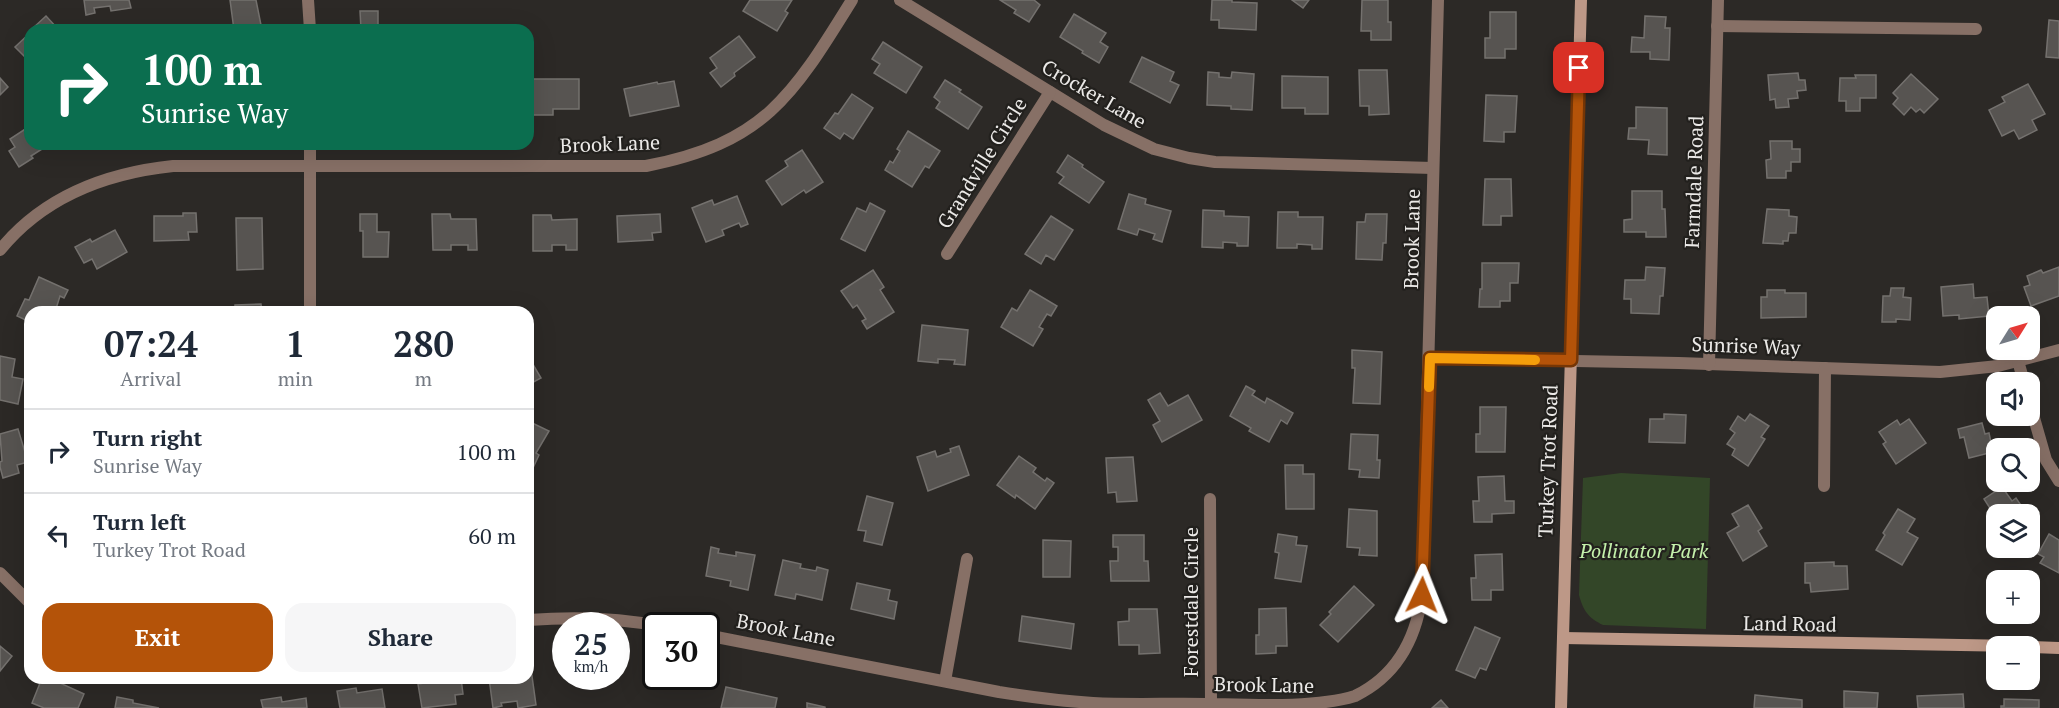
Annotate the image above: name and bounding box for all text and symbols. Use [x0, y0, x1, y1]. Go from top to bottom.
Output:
text: 100 m [141, 41, 262, 97]
pin [1553, 42, 1604, 93]
icon: right [42, 48, 120, 126]
icon: arrive [1562, 51, 1595, 84]
street label: Crocker Lane [1037, 53, 1152, 134]
street label: Grandville Circle [930, 92, 1033, 233]
text: Sunrise Way [141, 95, 288, 131]
street label: Farmdale Road [1678, 115, 1709, 249]
street label: Brook Lane [559, 128, 661, 159]
street label: Brook Lane [1397, 189, 1426, 289]
north arrow [1986, 306, 2040, 360]
map controls [1986, 306, 2040, 690]
text: 07:24 [104, 320, 198, 367]
text: 1 [285, 320, 306, 367]
text: 280 [393, 320, 454, 367]
street label: Sunrise Way [1691, 330, 1802, 361]
text: Arrival [120, 365, 182, 392]
text: min [278, 365, 313, 392]
text: m [415, 365, 432, 392]
button: sound [1986, 372, 2040, 426]
street label: Turkey Trot Road [1531, 384, 1564, 538]
text: Turn right [93, 423, 202, 452]
icon: right [42, 435, 75, 468]
text: 100 m [456, 437, 516, 466]
button: search [1986, 438, 2040, 492]
text: Sunrise Way [93, 452, 202, 479]
button: layers [1986, 504, 2040, 558]
text: Turn left [93, 507, 186, 536]
icon: left [42, 519, 75, 552]
text: 60 m [468, 521, 516, 550]
street label: Forestdale Circle [1177, 527, 1204, 677]
text: Turkey Trot Road [93, 536, 246, 563]
park label: Pollinator Park [1579, 537, 1709, 564]
position arrow [1390, 563, 1454, 627]
button: + [1986, 570, 2040, 624]
button: Exit [42, 603, 273, 672]
button: Share [285, 603, 516, 672]
street label: Brook Lane [734, 607, 838, 652]
street label: Land Road [1743, 609, 1837, 638]
speed limit sign: 30 [642, 612, 720, 690]
text: 25 [574, 624, 608, 664]
button: − [1986, 636, 2040, 690]
text: km/h [574, 656, 608, 676]
street label: Brook Lane [1214, 670, 1314, 699]

